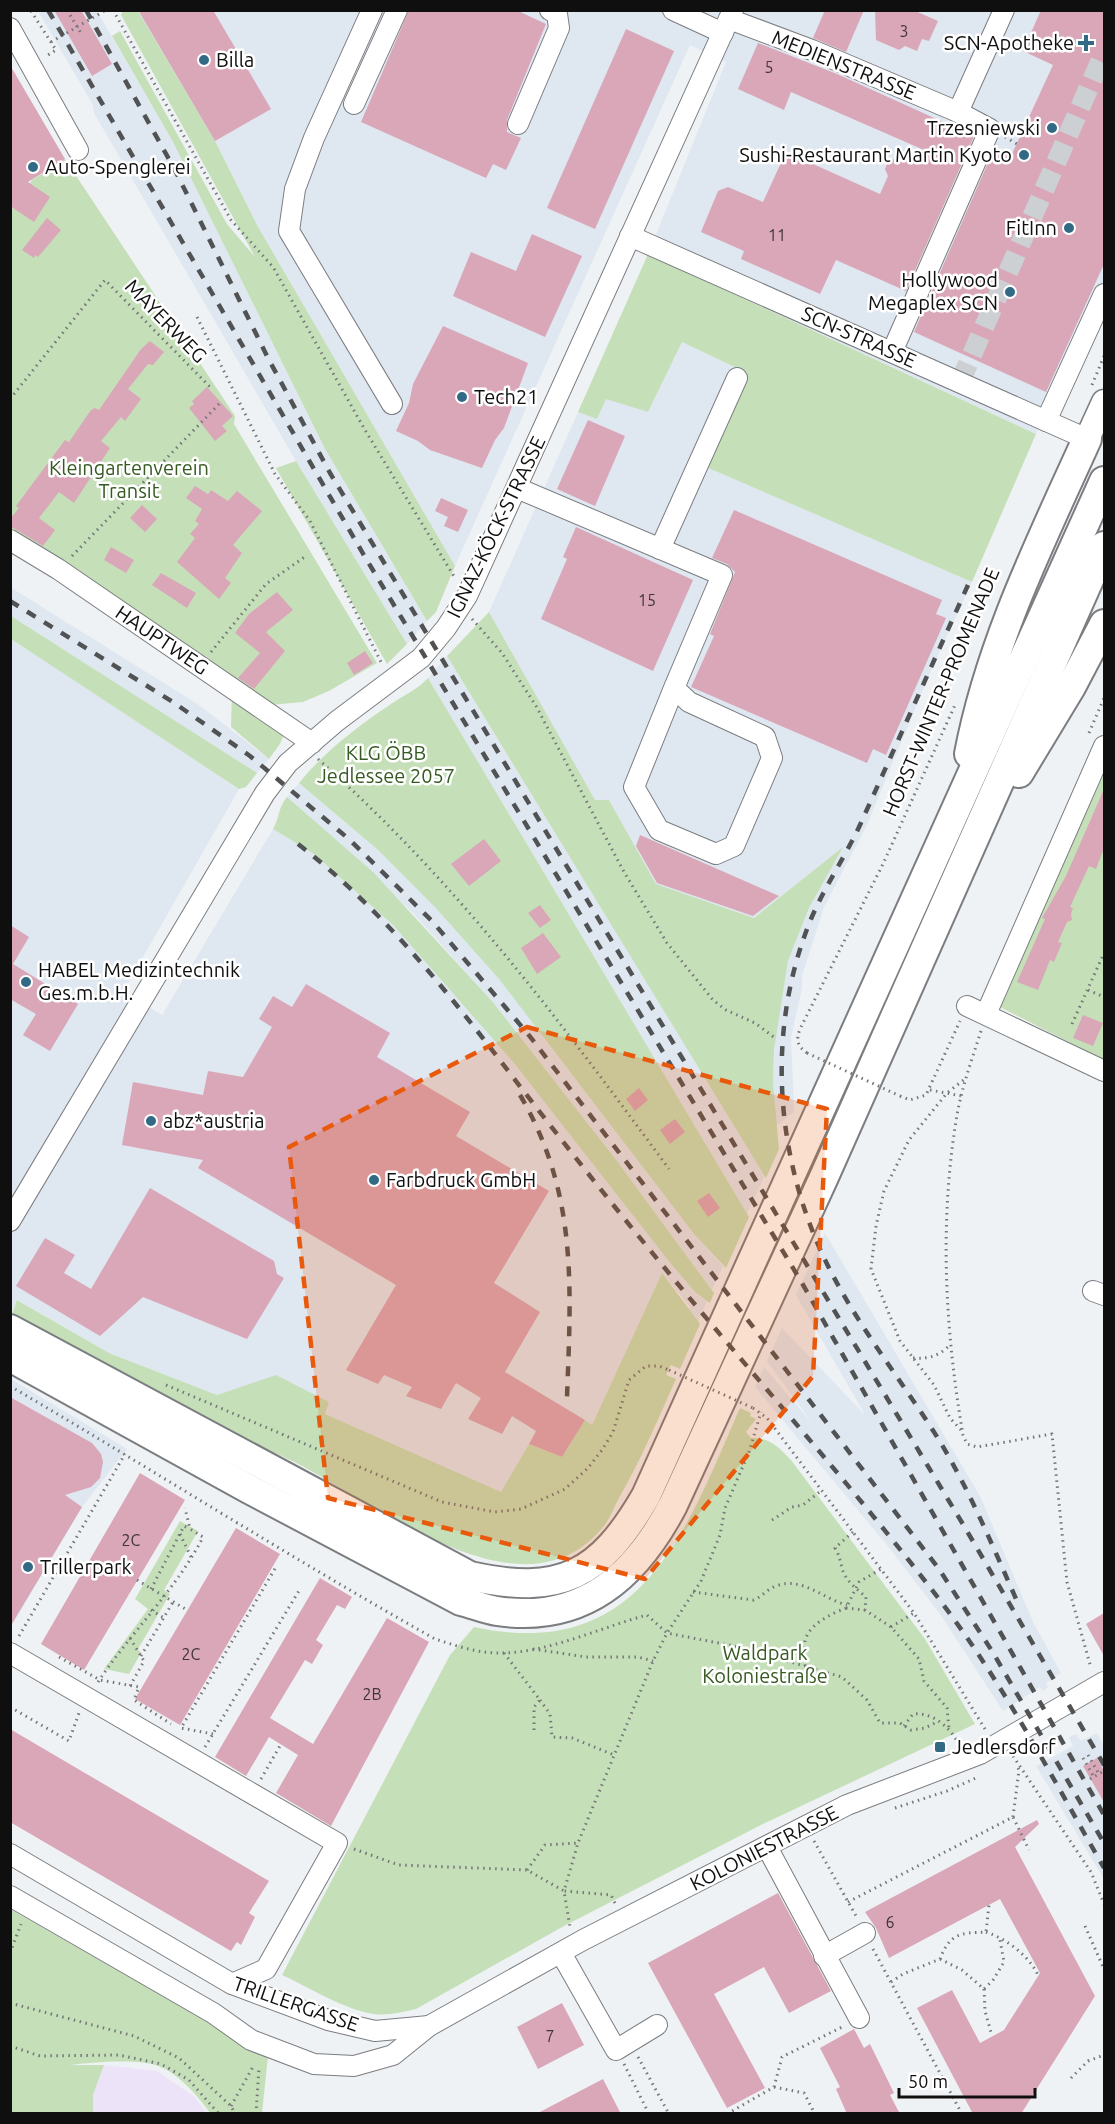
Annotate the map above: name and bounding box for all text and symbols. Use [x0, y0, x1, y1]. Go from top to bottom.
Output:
house number: 3 [899, 22, 909, 40]
street label: MEDIENSTRASSE [769, 25, 920, 104]
place label: SCN-Apotheke [944, 31, 1074, 54]
marker: SCN-Apotheke [1079, 36, 1093, 50]
place label: Billa [216, 48, 254, 71]
marker: Billa [197, 53, 211, 67]
house number: 5 [764, 58, 774, 76]
place label: Trzesniewski [927, 116, 1040, 139]
marker: Trzesniewski [1045, 121, 1059, 135]
place label: Sushi-Restaurant Martin Kyoto [739, 143, 1012, 166]
marker: Sushi-Restaurant Martin Kyoto [1017, 148, 1031, 162]
place label: Auto-Spenglerei [45, 155, 191, 178]
marker: Auto-Spenglerei [26, 160, 40, 174]
place label: FitInn [1006, 216, 1057, 239]
marker: FitInn [1062, 221, 1076, 235]
house number: 11 [768, 226, 786, 244]
place label: Hollywood Megaplex SCN [868, 268, 998, 314]
street label: MAYERWEG [121, 274, 212, 367]
marker: Hollywood Megaplex SCN [1003, 285, 1017, 299]
street label: SCN-STRASSE [798, 301, 920, 372]
place label: Tech21 [474, 385, 538, 408]
marker: Tech21 [455, 390, 469, 404]
street label: IGNAZ-KÖCK-STRASSE [442, 432, 549, 621]
park label: Kleingartenverein Transit [49, 456, 209, 502]
street label: HORST-WINTER-PROMENADE [878, 564, 1003, 820]
house number: 15 [638, 591, 656, 609]
street label: HAUPTWEG [112, 600, 213, 679]
park label: KLG ÖBB Jedlessee 2057 [317, 741, 455, 787]
place label: HABEL Medizintechnik Ges.m.b.H. [38, 958, 240, 1004]
marker: HABEL Medizintechnik Ges.m.b.H. [19, 975, 33, 989]
place label: abz*austria [163, 1109, 264, 1132]
marker: abz*austria [144, 1114, 158, 1128]
place label: Farbdruck GmbH [386, 1168, 536, 1191]
marker: Farbdruck GmbH [367, 1173, 381, 1187]
house number: 2C [122, 1531, 141, 1549]
place label: Trillerpark [40, 1555, 132, 1578]
marker: Trillerpark [21, 1560, 35, 1574]
park label: Waldpark Koloniestraße [702, 1641, 828, 1687]
house number: 2C [182, 1645, 201, 1663]
house number: 2B [362, 1685, 382, 1703]
place label: Jedlersdorf [952, 1735, 1056, 1758]
marker: Jedlersdorf [933, 1740, 947, 1754]
street label: KOLONIESTRASSE [686, 1800, 842, 1895]
house number: 6 [885, 1913, 895, 1931]
street label: TRILLERGASSE [230, 1971, 362, 2036]
house number: 7 [545, 2027, 555, 2045]
scale bar [899, 2061, 1036, 2099]
text: 50 m [908, 2071, 948, 2091]

